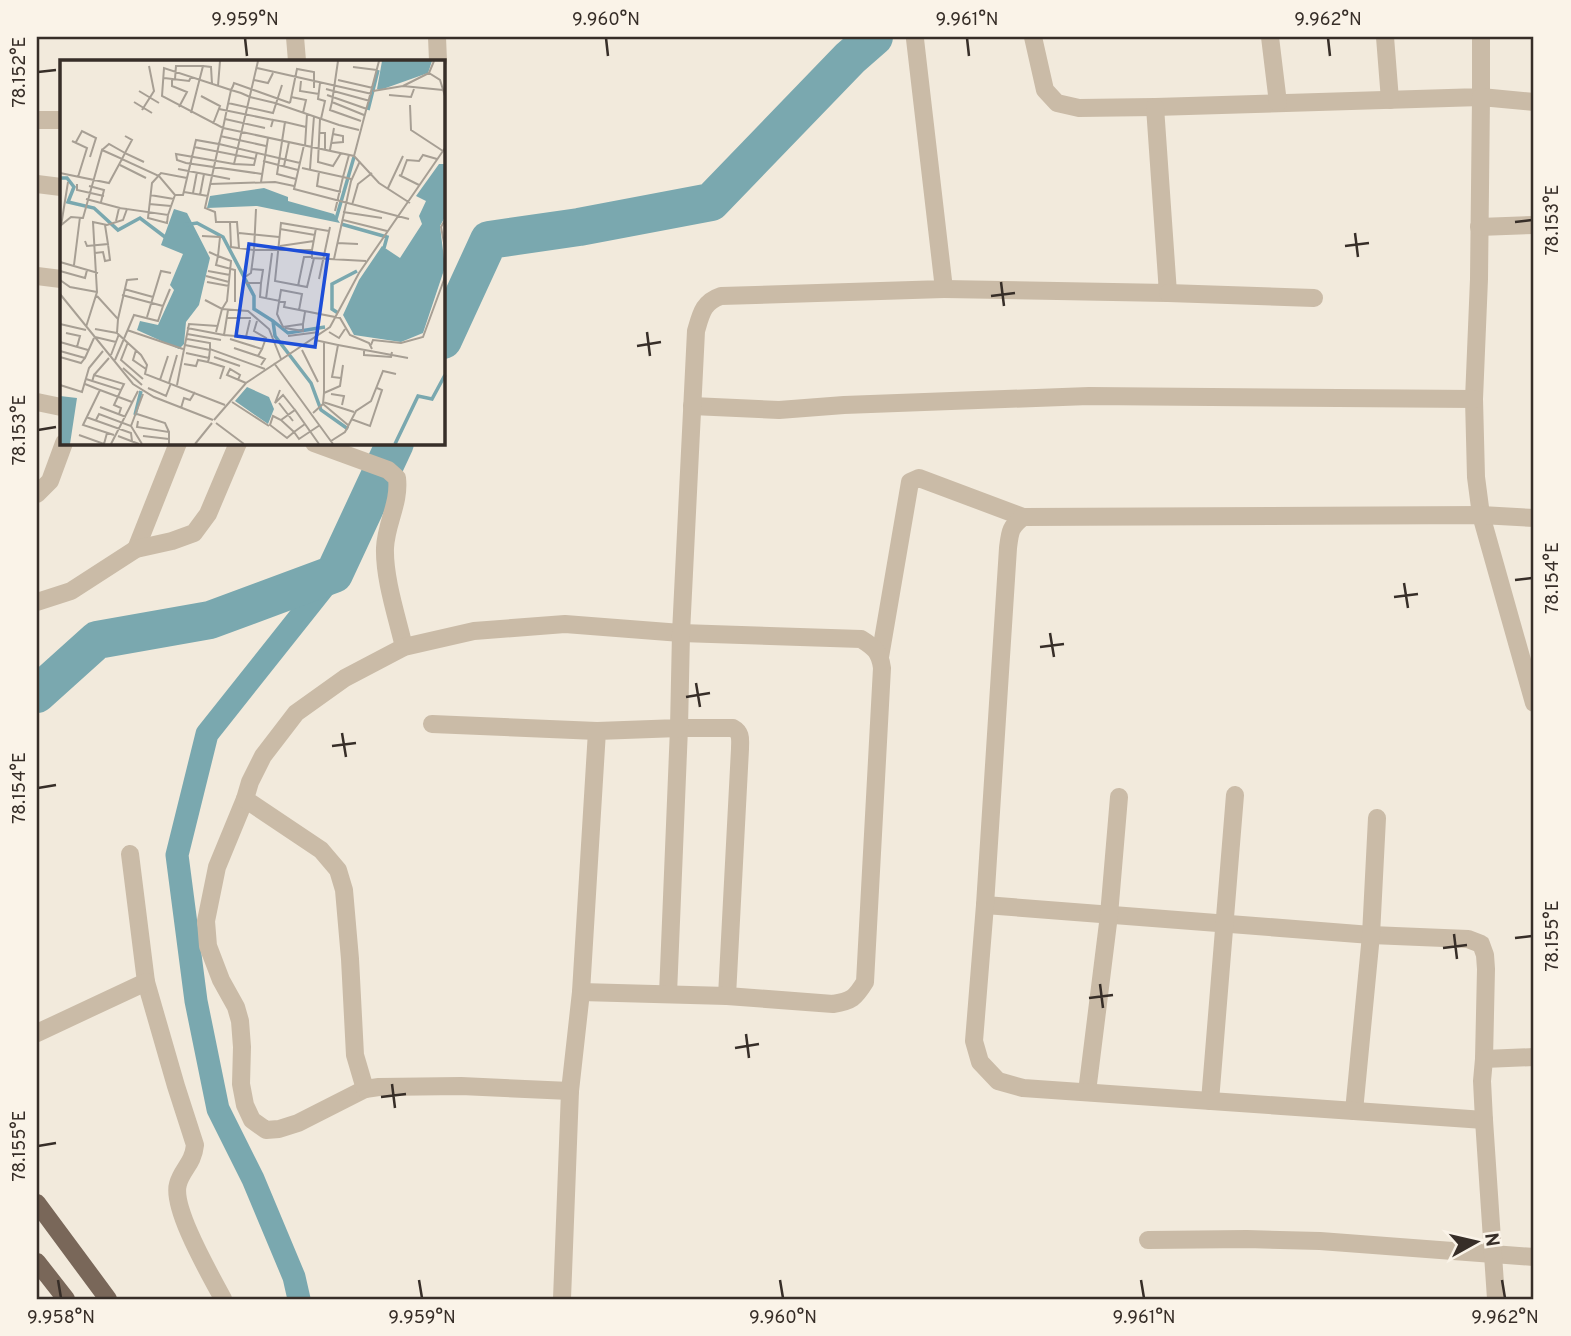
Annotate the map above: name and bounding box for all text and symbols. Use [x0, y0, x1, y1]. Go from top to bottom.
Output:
text: 9.959°N [211, 9, 279, 32]
text: 9.960°N [572, 9, 640, 32]
text: 9.961°N [935, 9, 999, 32]
text: 9.962°N [1294, 9, 1362, 32]
text: 78.152°E [9, 37, 32, 107]
inset map [60, 60, 444, 444]
text: 78.153°E [1542, 185, 1565, 255]
text: 78.153°E [9, 395, 32, 465]
text: 78.154°E [1542, 542, 1565, 614]
text: 78.154°E [9, 752, 32, 824]
text: 78.155°E [1542, 900, 1565, 972]
text: 78.155°E [9, 1110, 32, 1182]
north arrow [1442, 1206, 1512, 1276]
text: N [1478, 1231, 1504, 1248]
text: 9.958°N [27, 1307, 95, 1330]
text: 9.959°N [388, 1307, 456, 1330]
text: 9.960°N [749, 1307, 817, 1330]
text: 9.961°N [1112, 1307, 1176, 1330]
text: 9.962°N [1471, 1307, 1539, 1330]

